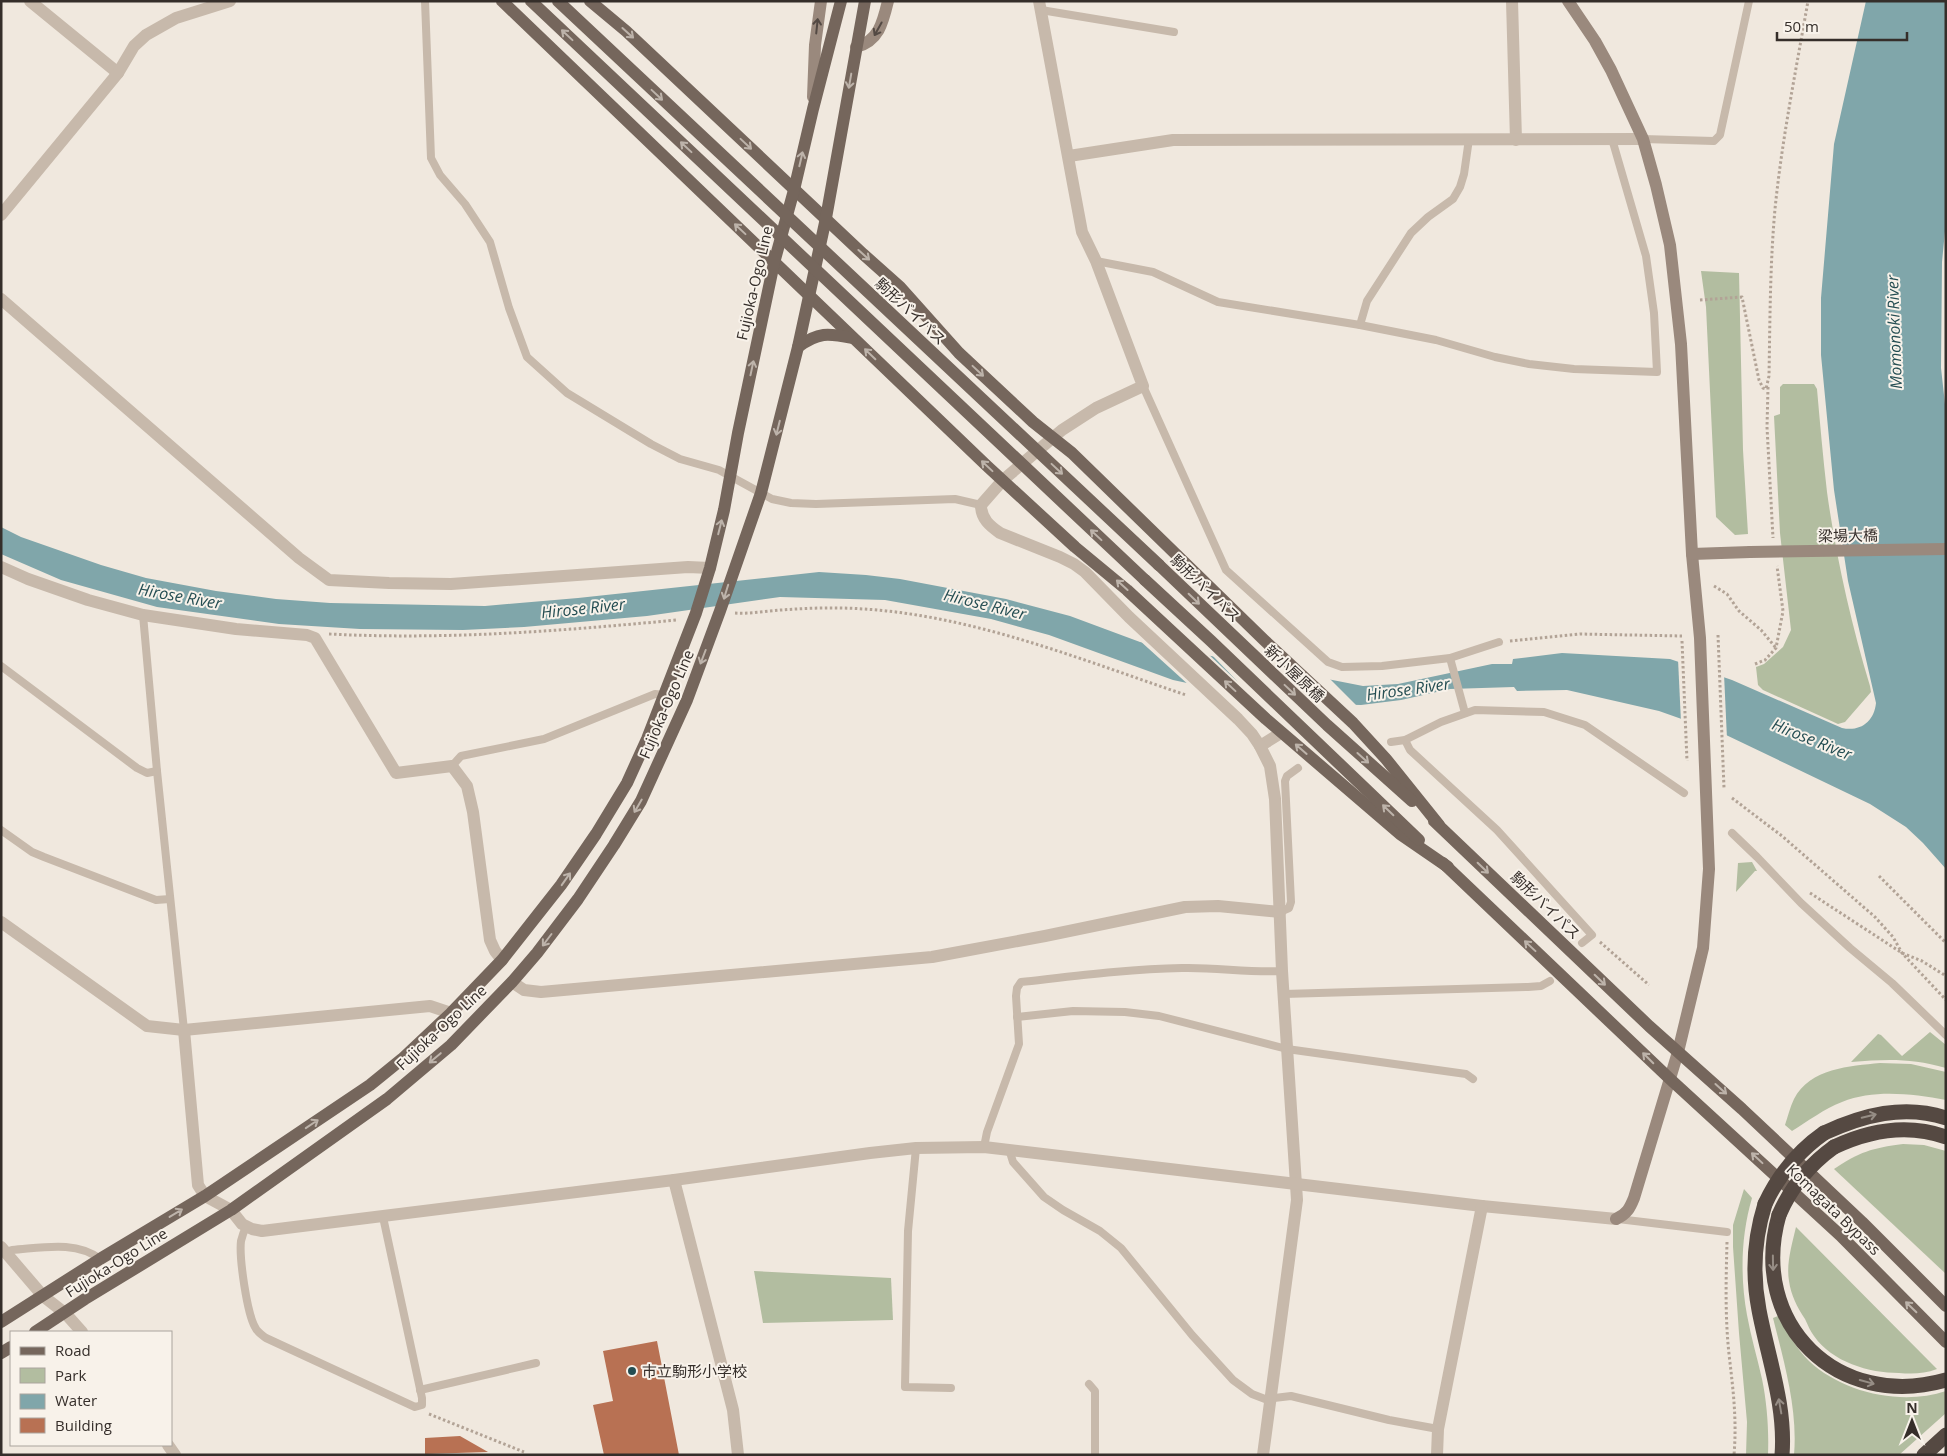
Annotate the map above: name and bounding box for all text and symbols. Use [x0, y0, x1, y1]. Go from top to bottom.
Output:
scale bar [1777, 10, 1907, 42]
text: 50 m [1784, 16, 1819, 36]
one-way arrow [812, 18, 822, 34]
one-way arrow [873, 22, 883, 37]
one-way arrow [621, 27, 634, 39]
one-way arrow [561, 29, 574, 41]
one-way arrow [845, 72, 855, 88]
one-way arrow [651, 89, 664, 100]
one-way arrow [740, 138, 753, 150]
one-way arrow [679, 141, 692, 153]
one-way arrow [797, 151, 807, 167]
one-way arrow [734, 223, 747, 235]
street label: Fujioka-Ogo Line [731, 224, 777, 342]
one-way arrow [858, 249, 871, 261]
street label: 駒形バイパス [871, 273, 951, 349]
water label: Momonoki River [1881, 274, 1907, 390]
one-way arrow [863, 348, 876, 360]
one-way arrow [748, 360, 757, 376]
one-way arrow [972, 365, 985, 377]
one-way arrow [773, 420, 782, 436]
one-way arrow [981, 460, 994, 472]
one-way arrow [1050, 463, 1063, 475]
one-way arrow [716, 520, 725, 536]
street label: 梁場大橋 [1818, 524, 1878, 546]
one-way arrow [1090, 529, 1103, 541]
street label: 駒形バイパス [1167, 550, 1245, 626]
water label: Hirose River [137, 578, 224, 614]
one-way arrow [1115, 579, 1128, 591]
one-way arrow [721, 583, 731, 599]
water label: Hirose River [942, 583, 1029, 625]
water label: Hirose River [540, 593, 627, 623]
one-way arrow [1187, 593, 1200, 605]
street label: 新小屋原橋 [1261, 640, 1329, 706]
street label: Fujioka-Ogo Line [634, 646, 698, 762]
one-way arrow [698, 649, 707, 664]
water label: Hirose River [1365, 672, 1452, 706]
one-way arrow [1224, 680, 1236, 692]
one-way arrow [1283, 684, 1296, 696]
water label: Hirose River [1769, 713, 1856, 765]
one-way arrow [1294, 744, 1307, 755]
one-way arrow [1357, 752, 1370, 764]
one-way arrow [632, 798, 642, 812]
one-way arrow [1382, 804, 1394, 816]
one-way arrow [1477, 862, 1489, 874]
street label: 駒形バイパス [1507, 867, 1585, 943]
one-way arrow [561, 872, 571, 886]
one-way arrow [541, 933, 552, 946]
one-way arrow [1524, 940, 1537, 952]
one-way arrow [1594, 974, 1607, 986]
street label: Fujioka-Ogo Line [392, 980, 490, 1074]
one-way arrow [429, 1052, 442, 1064]
one-way arrow [1642, 1052, 1654, 1064]
one-way arrow [1714, 1083, 1727, 1095]
one-way arrow [1861, 1111, 1877, 1120]
one-way arrow [305, 1119, 319, 1129]
one-way arrow [1750, 1152, 1763, 1164]
street label: Komagata Bypass [1783, 1159, 1885, 1259]
one-way arrow [169, 1208, 183, 1218]
street label: Fujioka-Ogo Line [61, 1223, 171, 1301]
one-way arrow [1768, 1255, 1778, 1271]
one-way arrow [1905, 1301, 1917, 1314]
legend [10, 1331, 172, 1446]
text: Road [55, 1340, 91, 1360]
place label: 市立駒形小学校 [642, 1361, 747, 1381]
text: Park [55, 1365, 86, 1385]
marker: 市立駒形小学校 [626, 1365, 638, 1377]
one-way arrow [1858, 1378, 1874, 1388]
text: Water [55, 1390, 97, 1410]
north arrow [1887, 1396, 1937, 1446]
text: N [1906, 1398, 1918, 1417]
one-way arrow [1774, 1399, 1784, 1415]
text: Building [55, 1415, 112, 1435]

